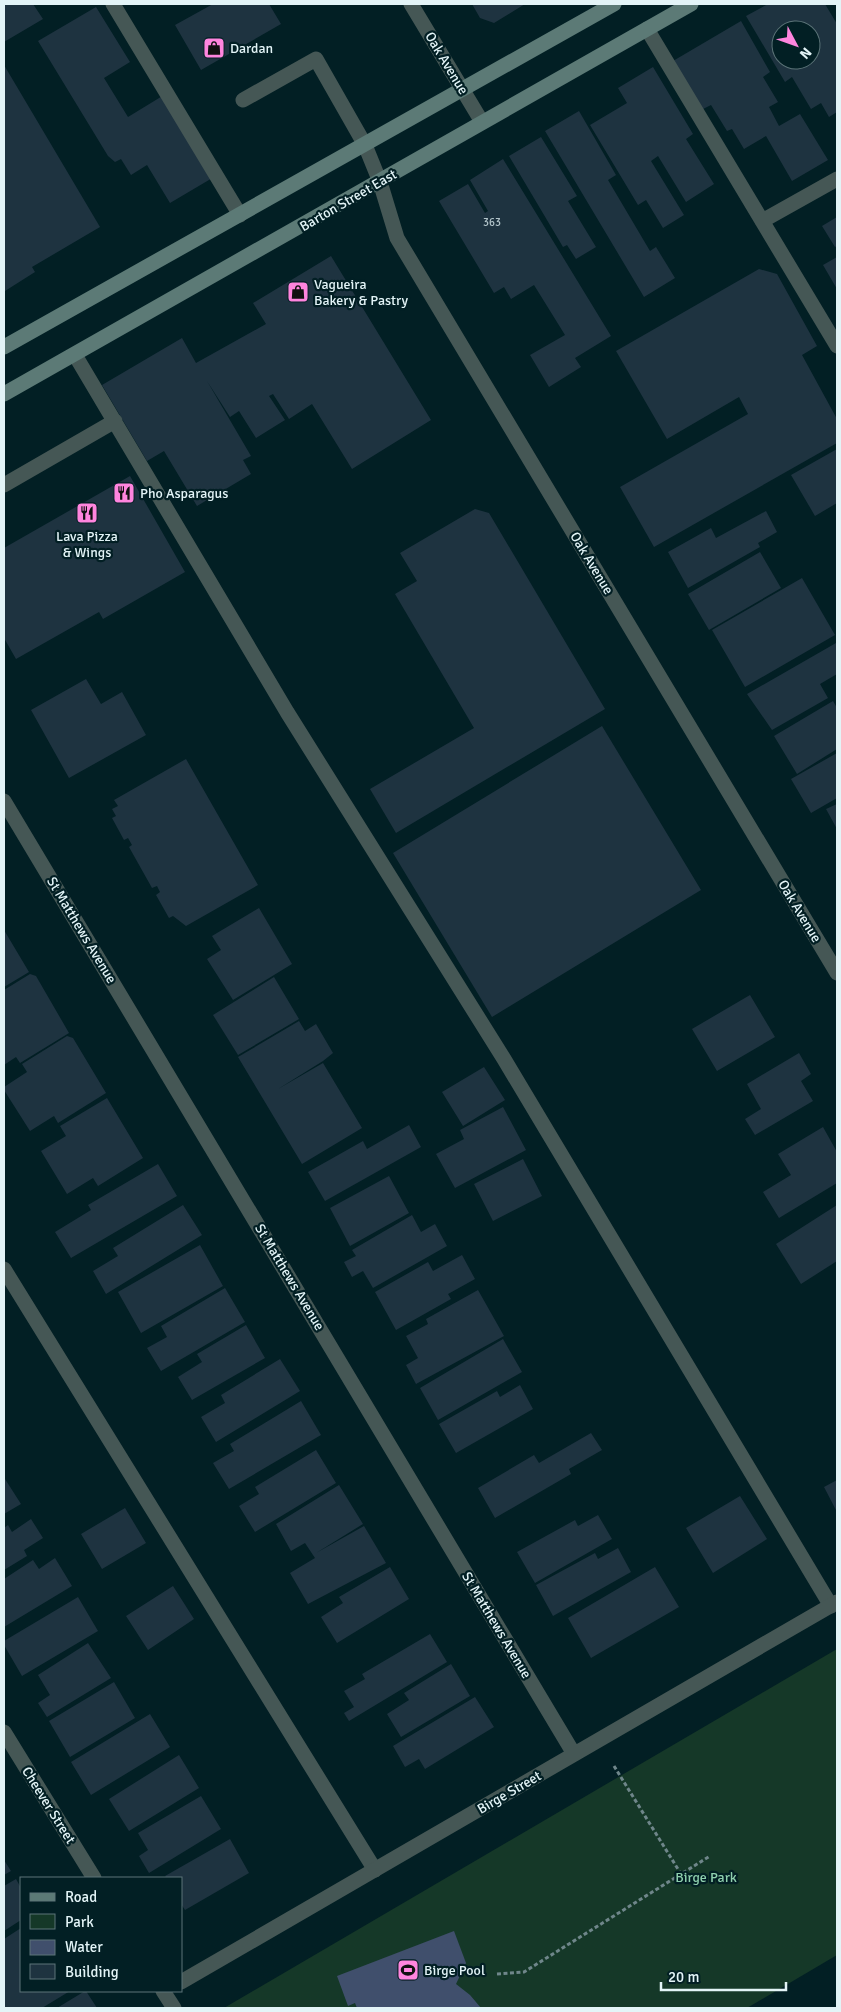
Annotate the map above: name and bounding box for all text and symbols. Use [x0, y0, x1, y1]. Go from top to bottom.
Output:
north arrow [771, 20, 821, 70]
street label: Oak Avenue [421, 29, 472, 98]
shop icon: Dardan [202, 36, 226, 60]
place label: Dardan [230, 40, 273, 57]
text: N [796, 44, 815, 62]
street label: Barton Street East [297, 166, 400, 235]
house number: 363 [483, 216, 501, 229]
place label: Vagueira Bakery & Pastry [314, 276, 409, 309]
shop icon: Vagueira Bakery & Pastry [286, 280, 310, 304]
restaurant icon: Pho Asparagus [112, 481, 136, 505]
place label: Pho Asparagus [140, 485, 228, 502]
restaurant icon: Lava Pizza & Wings [75, 501, 99, 525]
place label: Lava Pizza & Wings [56, 528, 118, 561]
street label: Oak Avenue [566, 529, 617, 598]
street label: St Matthews Avenue [43, 874, 120, 987]
street label: Oak Avenue [774, 877, 825, 946]
street label: St Matthews Avenue [251, 1221, 328, 1334]
street label: St Matthews Avenue [458, 1569, 535, 1682]
street label: Cheever Street [18, 1764, 79, 1847]
street label: Birge Street [474, 1767, 544, 1818]
park label: Birge Park [675, 1869, 737, 1886]
legend [20, 1877, 182, 1992]
text: Road [65, 1888, 97, 1906]
text: Park [65, 1913, 94, 1931]
text: Water [65, 1938, 103, 1956]
sports icon: Birge Pool [396, 1958, 420, 1982]
scale bar [661, 1960, 786, 1992]
place label: Birge Pool [424, 1962, 485, 1979]
text: Building [65, 1963, 119, 1981]
text: 20 m [668, 1968, 699, 1986]

